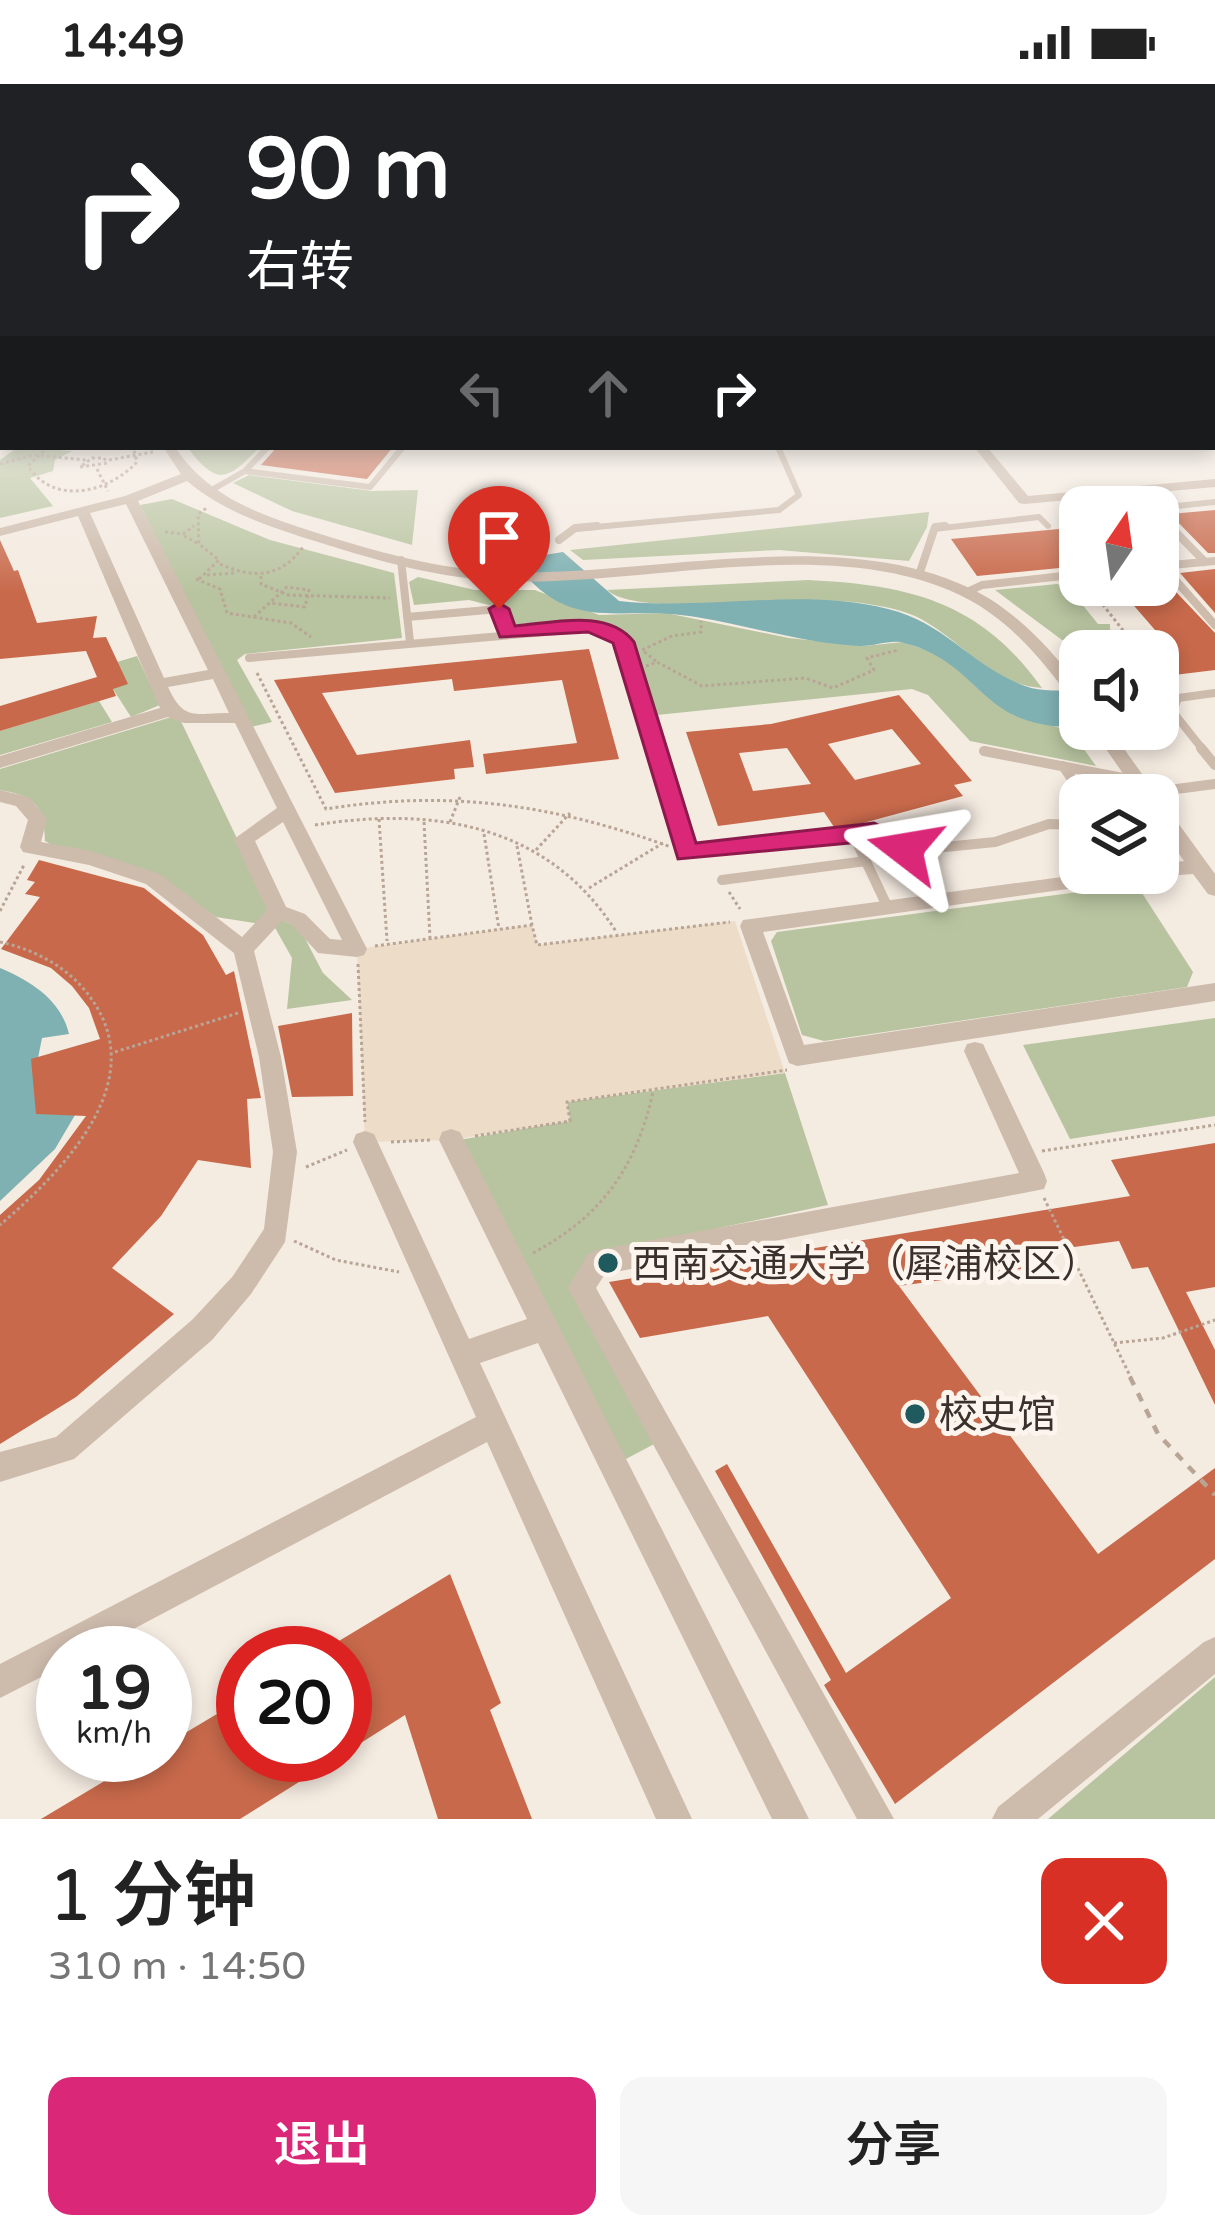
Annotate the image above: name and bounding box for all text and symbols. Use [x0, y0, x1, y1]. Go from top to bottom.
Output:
text: 14:49 [60, 15, 185, 69]
text: 90 m [246, 120, 450, 221]
icon: right [48, 132, 204, 288]
text: 右转 [246, 235, 354, 300]
icon: left [449, 360, 515, 426]
icon: ahead [575, 360, 641, 426]
icon: right [701, 360, 767, 426]
pin [448, 486, 550, 609]
north arrow [1059, 486, 1179, 606]
map controls [1059, 486, 1179, 894]
icon: arrive [466, 504, 532, 570]
button: sound [1059, 630, 1179, 750]
button: layers [1059, 774, 1179, 894]
position arrow [842, 786, 968, 912]
place label: 西南交通大学（犀浦校区） [632, 1241, 1100, 1288]
marker: 西南交通大学（犀浦校区） [595, 1250, 621, 1276]
place label: 校史馆 [939, 1392, 1056, 1439]
marker: 校史馆 [902, 1401, 928, 1427]
speed limit sign: 20 [216, 1626, 372, 1782]
text: 19 [76, 1653, 152, 1725]
text: km/h [76, 1715, 152, 1752]
text: 1 分钟 [48, 1854, 256, 1941]
button: close [1041, 1858, 1167, 1984]
text: 310 m · 14:50 [48, 1943, 306, 1990]
button: 退出 [48, 2077, 596, 2215]
button: 分享 [620, 2077, 1167, 2215]

